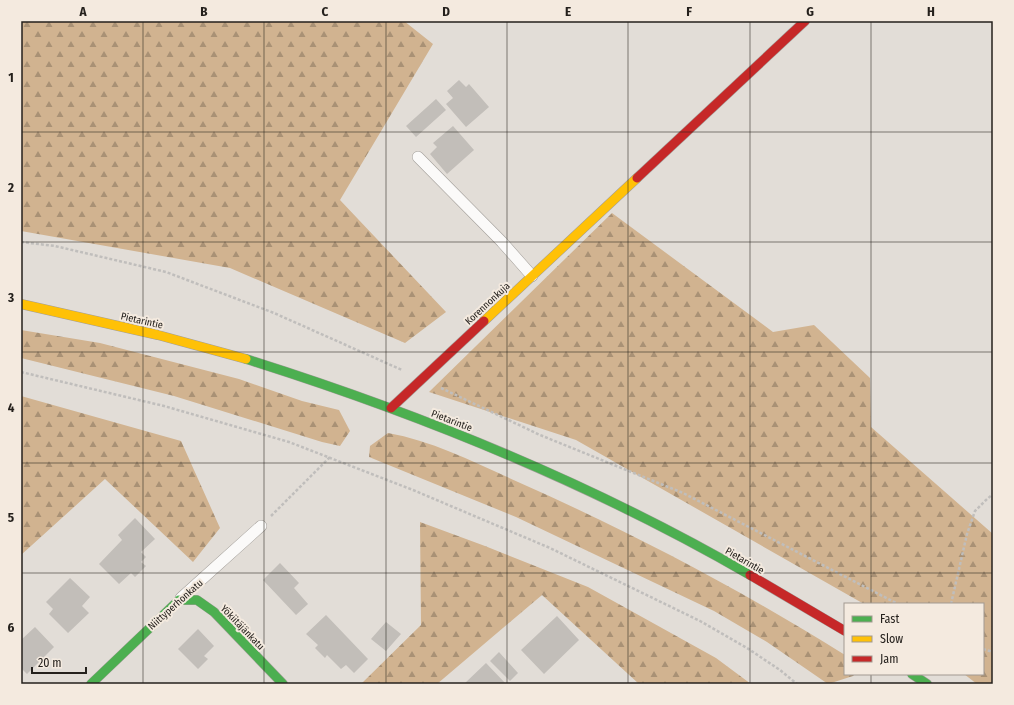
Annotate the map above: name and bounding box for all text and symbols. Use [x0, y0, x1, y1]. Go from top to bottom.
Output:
text: A [78, 4, 87, 19]
text: B [200, 4, 208, 19]
text: C [322, 4, 329, 19]
text: D [442, 4, 450, 19]
text: E [565, 4, 571, 19]
text: F [686, 4, 692, 19]
text: G [806, 4, 814, 19]
text: H [927, 4, 935, 19]
text: 1 [8, 70, 14, 85]
text: 2 [7, 180, 14, 195]
street label: Korennonkuja [463, 280, 513, 328]
text: 3 [7, 290, 14, 305]
street label: Pietarintie [120, 310, 164, 332]
text: 4 [8, 400, 15, 415]
street label: Pietarintie [430, 408, 474, 434]
text: 5 [8, 510, 14, 525]
street label: Pietarintie [723, 545, 766, 577]
street label: Niittyperhonkatu [146, 577, 206, 632]
street label: Yökiitäjänkatu [218, 603, 267, 653]
legend [844, 603, 984, 675]
text: Fast [880, 612, 899, 626]
text: 6 [8, 620, 15, 635]
text: Slow [880, 632, 903, 646]
scale bar [32, 649, 86, 675]
text: Jam [880, 652, 898, 666]
text: 20 m [38, 656, 62, 670]

